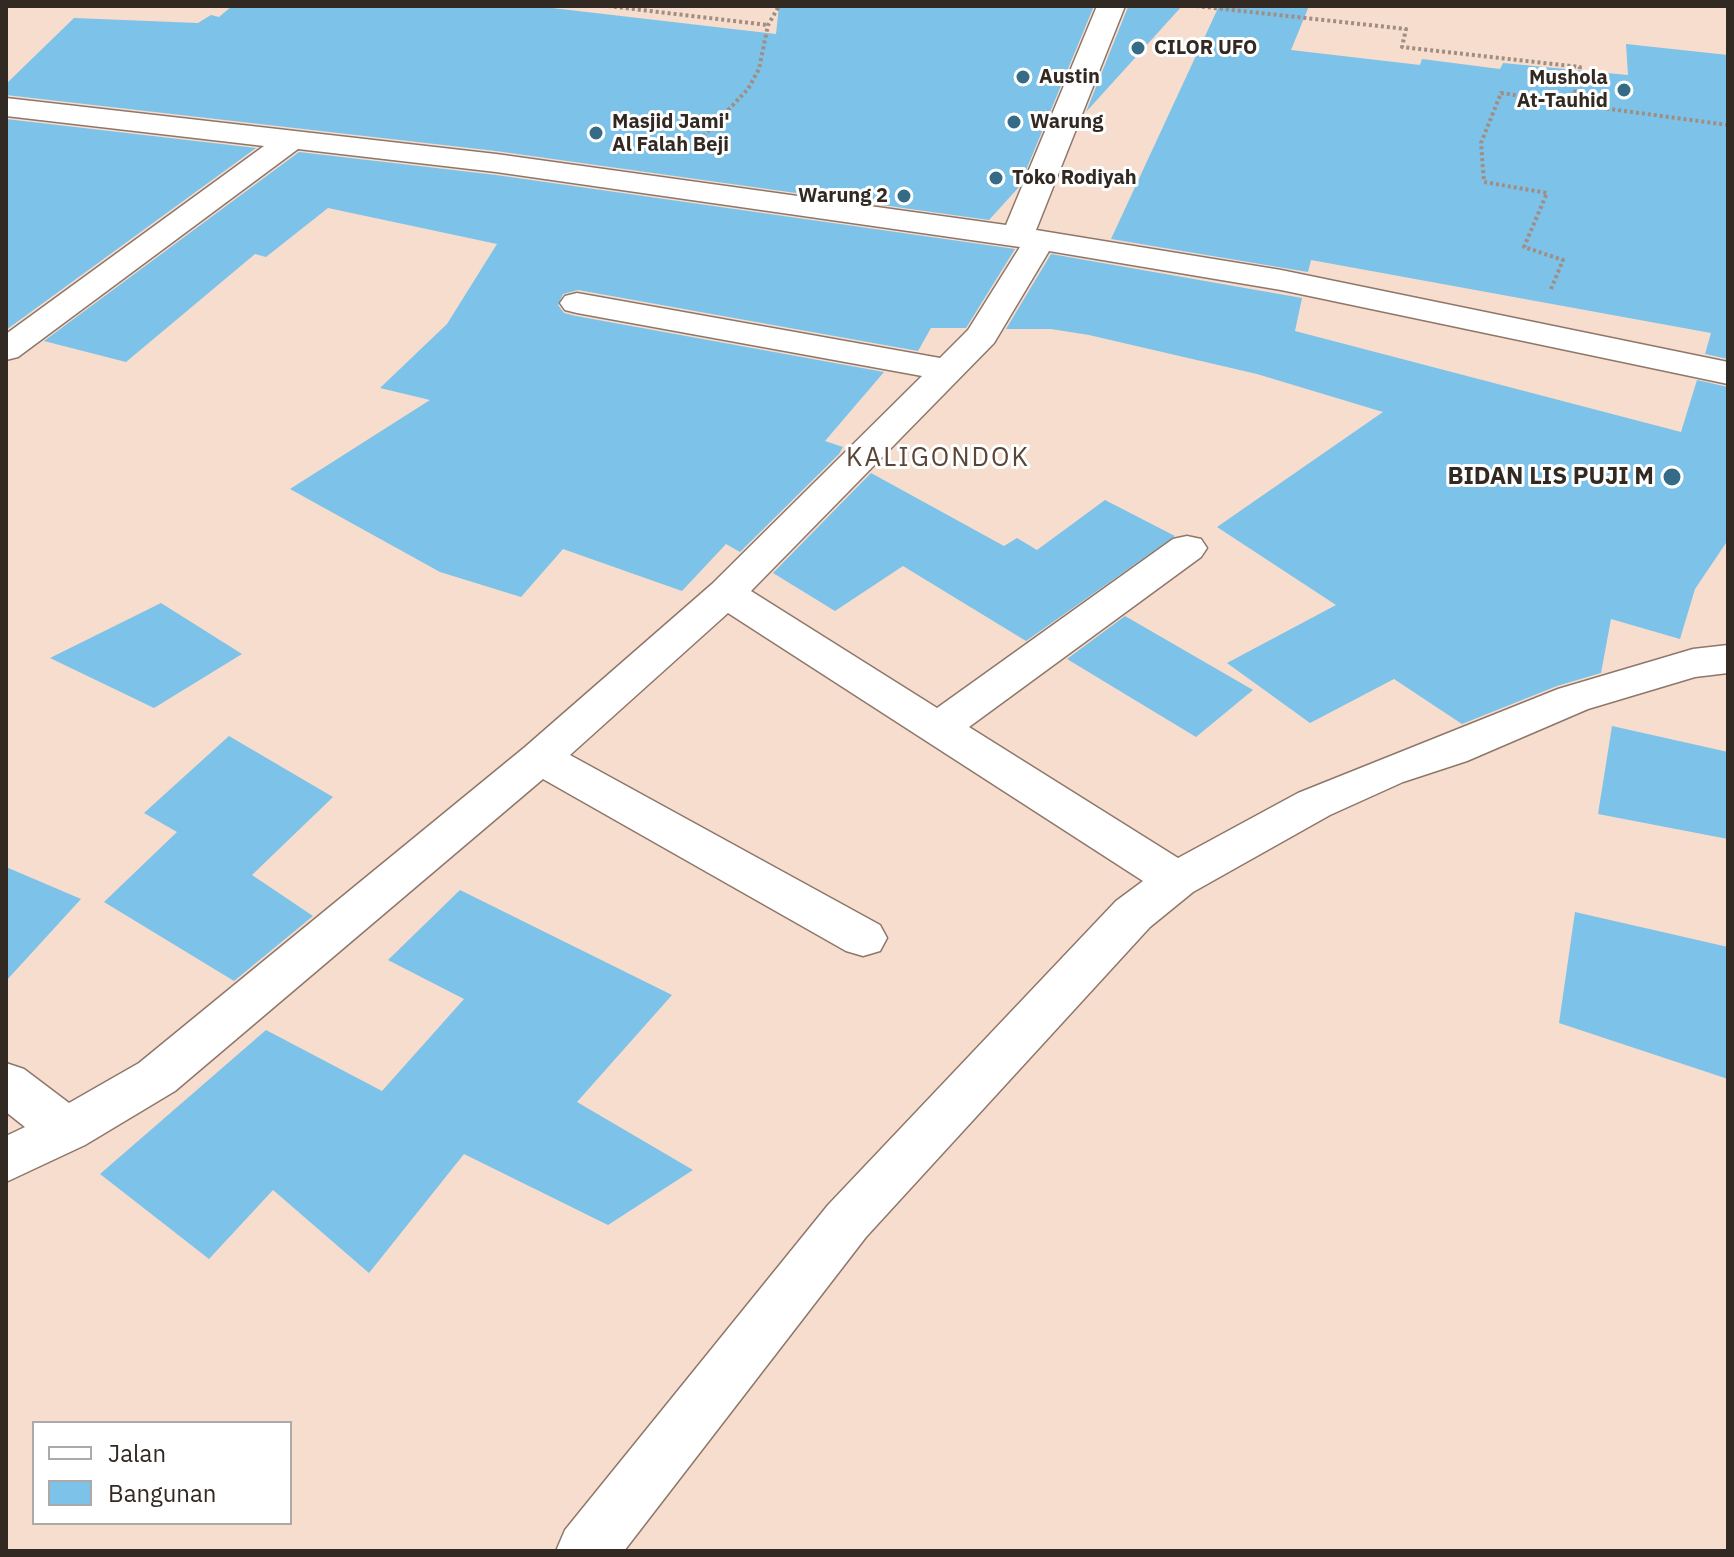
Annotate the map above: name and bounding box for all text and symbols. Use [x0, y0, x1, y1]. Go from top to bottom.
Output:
place label: CILOR UFO [1154, 36, 1257, 60]
marker: CILOR UFO [1129, 39, 1147, 57]
place label: Austin [1039, 65, 1100, 89]
place label: Mushola At-Tauhid [1517, 66, 1608, 113]
marker: Austin [1014, 68, 1032, 86]
marker: Mushola At-Tauhid [1615, 81, 1633, 99]
place label: Masjid Jami' Al Falah Beji [612, 110, 730, 157]
place label: Warung [1030, 110, 1103, 134]
marker: Warung [1005, 113, 1023, 131]
marker: Masjid Jami' Al Falah Beji [587, 124, 605, 142]
place label: Toko Rodiyah [1012, 166, 1137, 190]
marker: Toko Rodiyah [987, 169, 1005, 187]
place label: Warung 2 [798, 184, 888, 208]
marker: Warung 2 [895, 187, 913, 205]
district label: KALIGONDOK [846, 442, 1030, 474]
place label: BIDAN LIS PUJI M [1447, 463, 1654, 491]
marker: BIDAN LIS PUJI M [1661, 466, 1683, 488]
legend [32, 1421, 292, 1525]
text: Jalan [108, 1437, 166, 1469]
text: Bangunan [108, 1477, 216, 1509]

